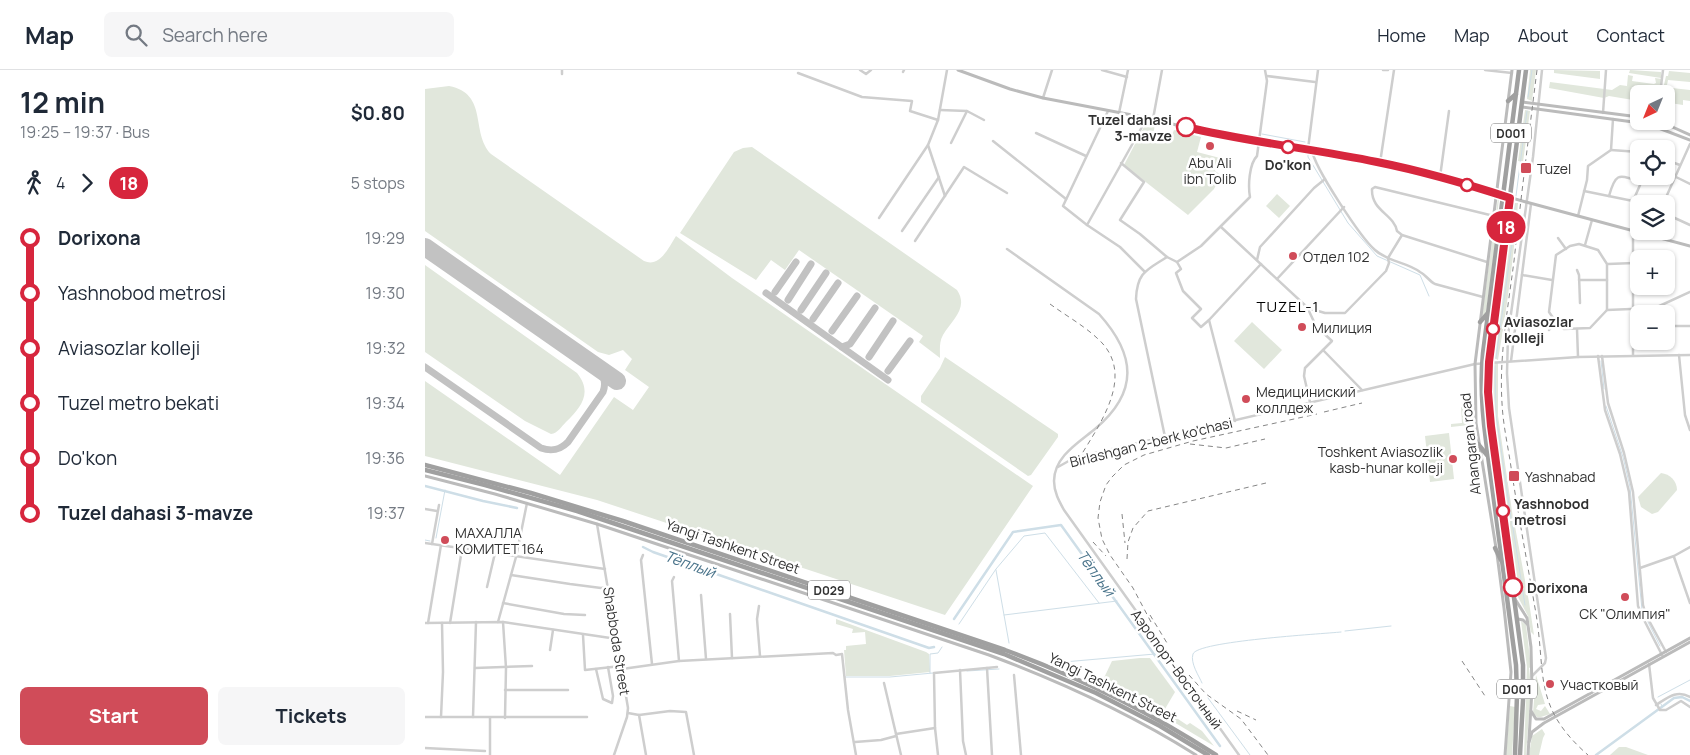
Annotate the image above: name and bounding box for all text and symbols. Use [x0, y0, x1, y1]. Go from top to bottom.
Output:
search box [104, 12, 454, 57]
text: Map [25, 18, 74, 51]
icon: search [122, 21, 150, 49]
text: Search here [162, 22, 268, 48]
text: Home [1377, 23, 1426, 47]
text: Map [1454, 23, 1490, 47]
text: About [1518, 23, 1568, 47]
text: Contact [1596, 23, 1665, 47]
text: 12 min [20, 83, 105, 121]
north arrow [1630, 85, 1675, 130]
map controls [1630, 85, 1675, 350]
text: $0.80 [351, 100, 405, 126]
place label: Tuzel dahasi 3-mavze [1088, 110, 1172, 145]
marker: Tuzel dahasi 3-mavze [1176, 117, 1196, 137]
text: 19:25 – 19:37 · Bus [20, 121, 150, 143]
road number: D001 [1491, 124, 1531, 142]
marker: Abu Ali ibn Tolib [1204, 140, 1216, 152]
marker: Do'kon [1281, 140, 1295, 154]
button: locate [1630, 140, 1675, 185]
place label: Abu Ali ibn Tolib [1183, 153, 1237, 188]
place label: Do'kon [1265, 155, 1311, 174]
place label: Tuzel [1537, 159, 1571, 178]
marker: Tuzel [1519, 161, 1533, 175]
icon: walk [20, 169, 48, 197]
icon: forward [73, 169, 101, 197]
text: 18 [119, 171, 138, 195]
text: 4 [56, 172, 65, 194]
text: 5 stops [351, 172, 405, 194]
unlabelled marker [1460, 178, 1474, 192]
button: layers [1630, 195, 1675, 240]
line badge: 18 [1483, 211, 1529, 243]
text: 18 [1497, 215, 1515, 239]
text: Dorixona [58, 225, 141, 251]
text: 19:29 [365, 227, 405, 249]
place label: Отдел 102 [1303, 247, 1369, 266]
marker: Отдел 102 [1287, 250, 1299, 262]
button: + [1630, 250, 1675, 295]
text: Yashnobod metrosi [58, 280, 226, 306]
text: 19:30 [365, 282, 405, 304]
district label: TUZEL-1 [1257, 296, 1319, 317]
button: − [1630, 305, 1675, 350]
place label: Aviasozlar kolleji [1504, 312, 1574, 347]
place label: Милиция [1312, 318, 1372, 337]
marker: Милиция [1296, 321, 1308, 333]
marker: Aviasozlar kolleji [1486, 322, 1500, 336]
text: Aviasozlar kolleji [58, 335, 200, 361]
text: 19:32 [366, 337, 405, 359]
place label: Медициниский коллдеж [1256, 382, 1356, 417]
text: Tuzel metro bekati [58, 390, 219, 416]
text: 19:34 [366, 392, 405, 414]
street label: Ahangaran road [1455, 392, 1485, 496]
marker: Медициниский коллдеж [1240, 393, 1252, 405]
street label: Birlashgan 2-berk ko'chasi [1068, 413, 1234, 471]
place label: Toshkent Aviasozlik kasb-hunar kolleji [1318, 442, 1444, 477]
text: Do'kon [58, 445, 117, 471]
text: 19:36 [365, 447, 405, 469]
marker: Toshkent Aviasozlik kasb-hunar kolleji [1447, 453, 1459, 465]
place label: Yashnabad [1525, 467, 1596, 486]
marker: Yashnabad [1507, 469, 1521, 483]
place label: Yashnobod metrosi [1514, 494, 1589, 529]
text: Tuzel dahasi 3-mavze [58, 500, 253, 526]
text: 19:37 [367, 502, 405, 524]
marker: Yashnobod metrosi [1496, 504, 1510, 518]
street label: Yangi Tashkent Street [663, 514, 803, 578]
place label: МАХАЛЛА КОМИТЕТ 164 [455, 523, 544, 558]
marker: МАХАЛЛА КОМИТЕТ 164 [439, 534, 451, 546]
water label: Тёплый [662, 545, 720, 583]
water label: Тёплый [1072, 546, 1121, 602]
marker: Dorixona [1503, 577, 1523, 597]
place label: Dorixona [1527, 578, 1588, 597]
road number: D029 [808, 580, 850, 600]
street label: Shabboda Street [599, 585, 635, 697]
marker: СК "Олимпия" [1619, 591, 1631, 603]
place label: СК "Олимпия" [1579, 604, 1671, 623]
street label: Аэропорт-Восточный [1127, 605, 1227, 733]
street label: Yangi Tashkent Street [1046, 648, 1181, 727]
place label: Участковый [1560, 675, 1638, 694]
marker: Участковый [1544, 678, 1556, 690]
road number: D001 [1497, 680, 1537, 698]
button: Start [20, 687, 208, 745]
button: Tickets [218, 687, 405, 745]

